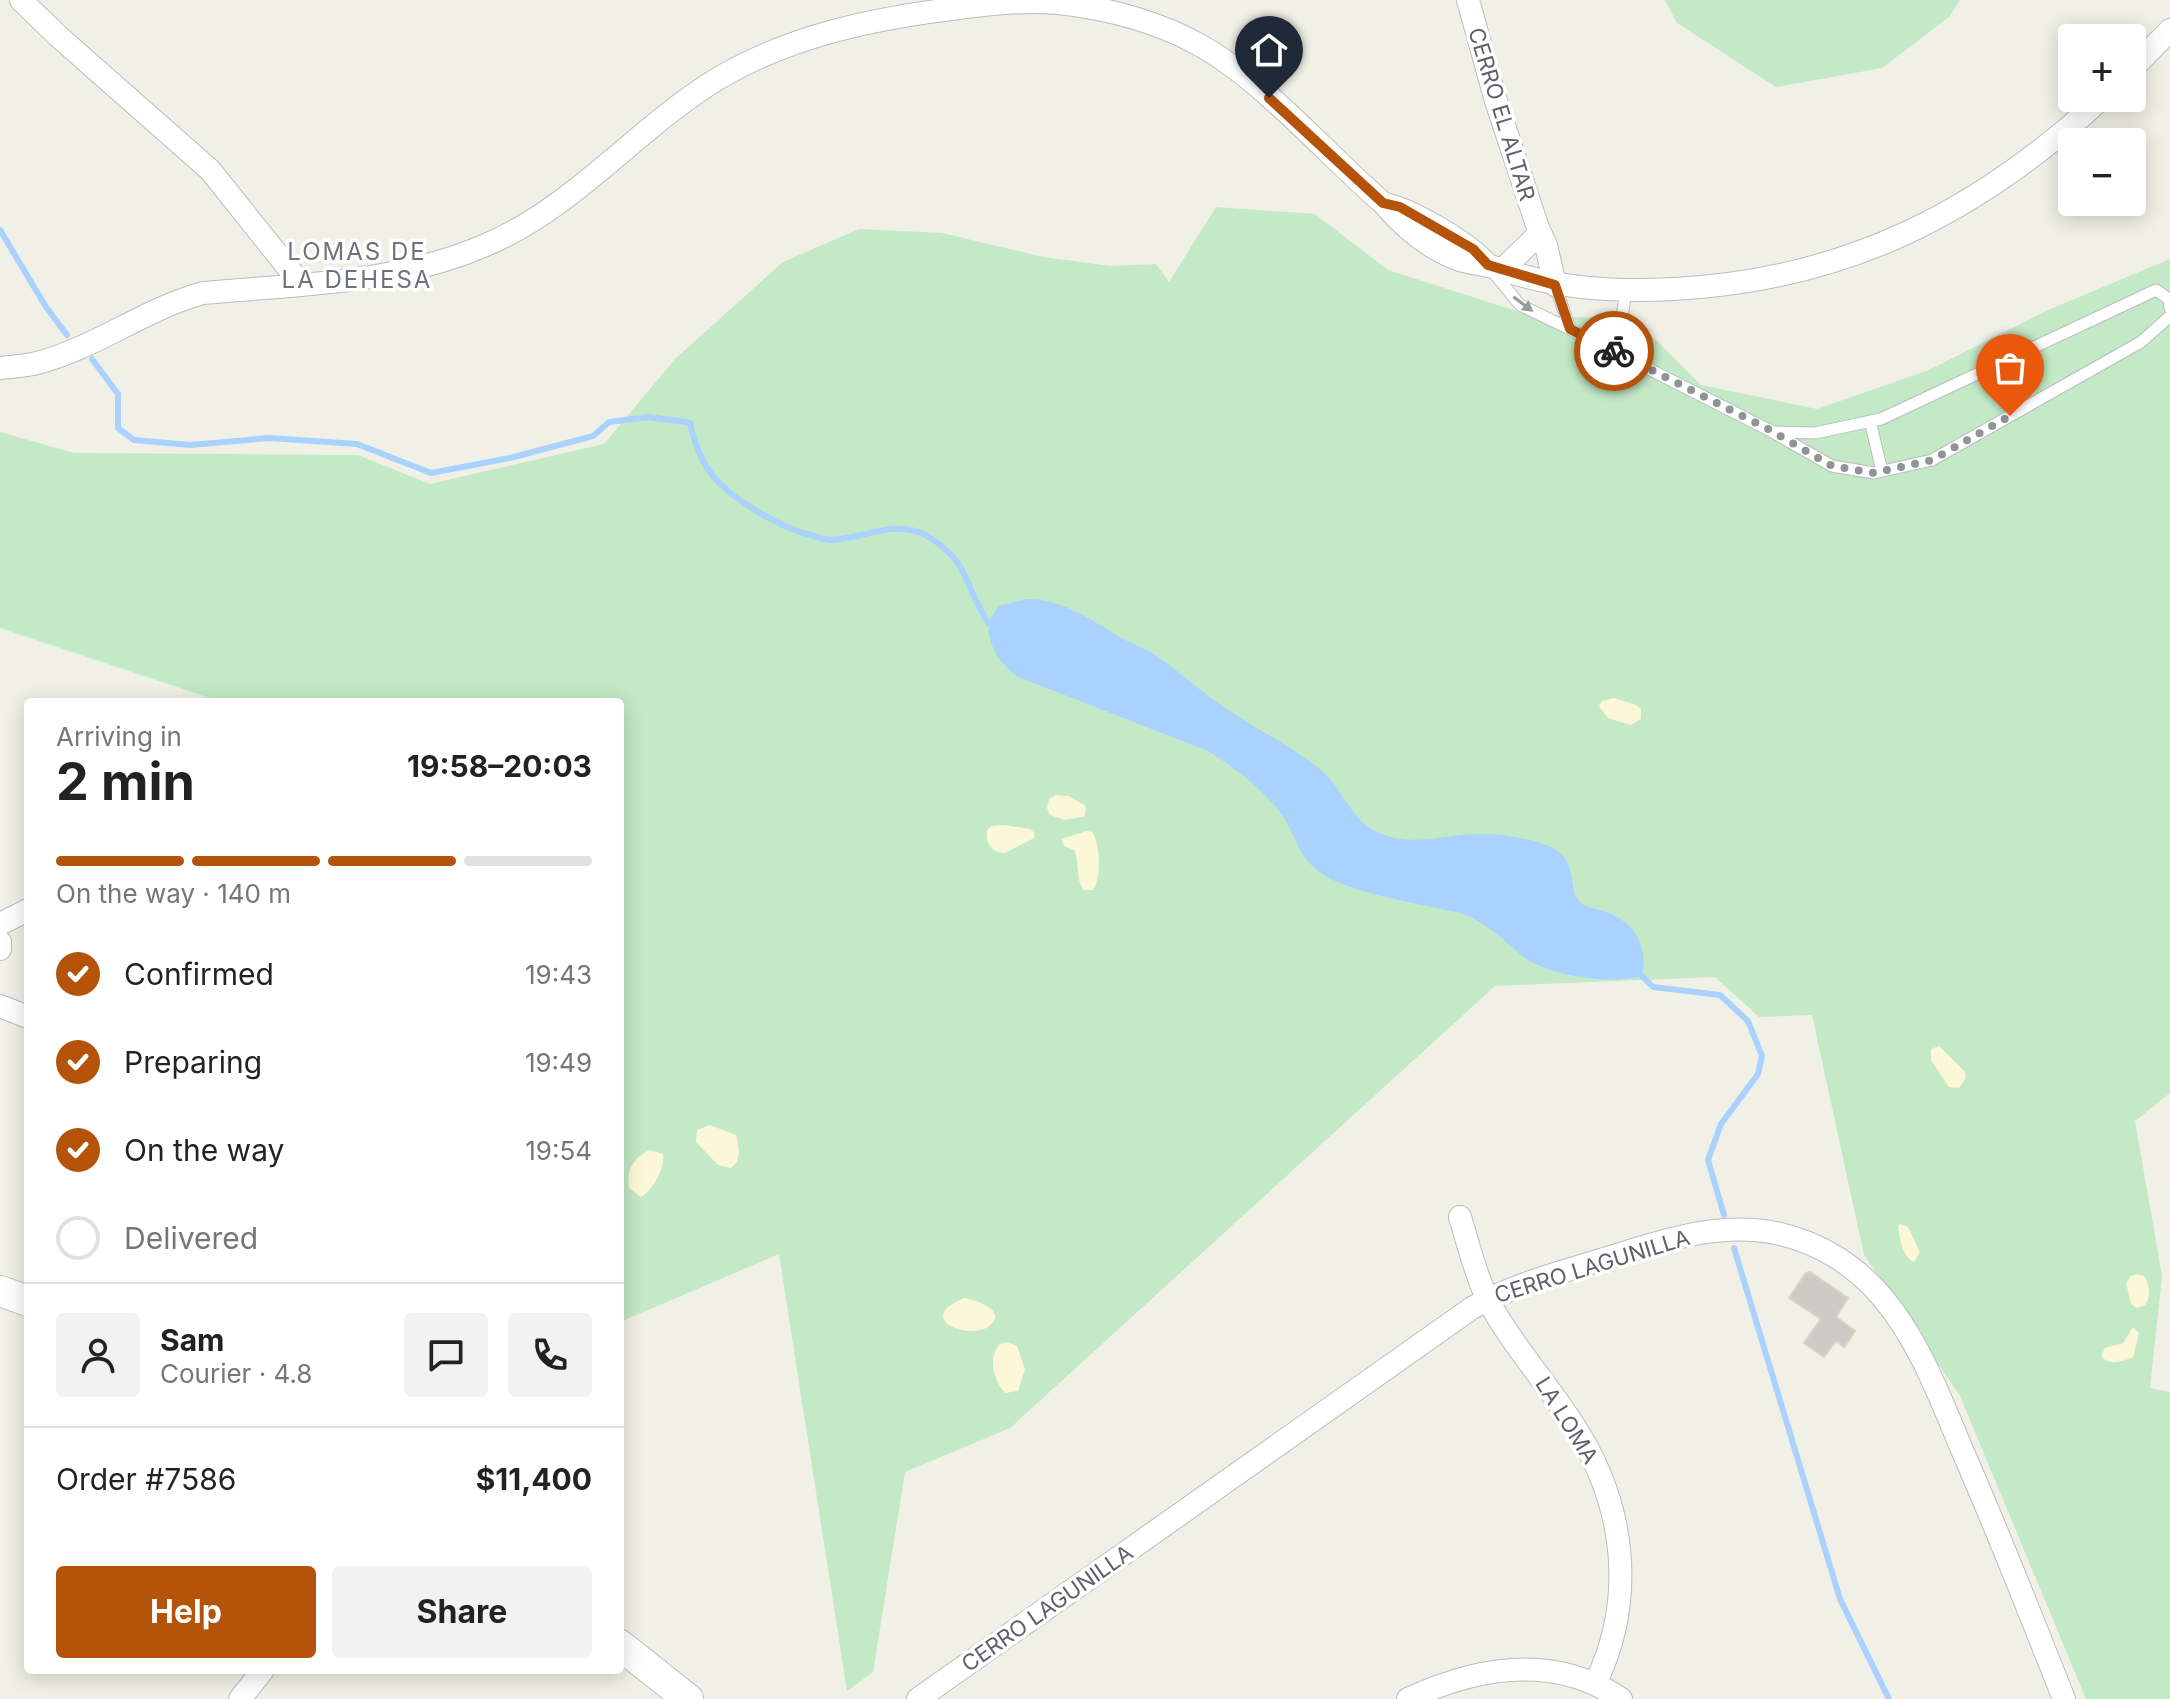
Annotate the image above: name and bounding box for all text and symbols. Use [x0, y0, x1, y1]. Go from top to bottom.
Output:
pin [1235, 16, 1303, 98]
street label: CERRO EL ALTAR [1463, 24, 1541, 204]
map controls [2058, 24, 2146, 216]
button: + [2058, 24, 2146, 112]
icon: home [1247, 28, 1291, 72]
button: − [2058, 128, 2146, 216]
district label: LOMAS DE LA DEHESA [282, 237, 432, 294]
one-way arrow [1513, 295, 1533, 311]
courier [1574, 311, 1654, 391]
icon: bike [1592, 329, 1636, 373]
pin [1976, 334, 2044, 416]
icon: bag [1988, 346, 2032, 390]
text: Arriving in [56, 721, 182, 752]
text: 19:58–20:03 [407, 748, 592, 784]
text: 2 min [56, 750, 195, 813]
text: On the way · 140 m [56, 878, 291, 909]
icon: check [56, 952, 100, 996]
text: Confirmed [124, 956, 274, 992]
text: 19:43 [525, 959, 592, 990]
icon: check [56, 1040, 100, 1084]
text: Preparing [124, 1044, 262, 1080]
text: 19:49 [525, 1047, 592, 1078]
icon: check [56, 1128, 100, 1172]
text: On the way [124, 1132, 284, 1168]
text: 19:54 [525, 1135, 592, 1166]
text: Delivered [124, 1220, 258, 1256]
street label: CERRO LAGUNILLA [1491, 1224, 1693, 1308]
button: person [56, 1313, 140, 1397]
button: chat [404, 1313, 488, 1397]
button: phone [508, 1313, 592, 1397]
text: Sam [160, 1322, 224, 1358]
text: Courier · 4.8 [160, 1358, 312, 1389]
street label: LA LOMA [1530, 1372, 1604, 1468]
text: Order #7586 [56, 1461, 236, 1497]
text: $11,400 [476, 1461, 592, 1497]
street label: CERRO LAGUNILLA [956, 1539, 1138, 1677]
button: Help [56, 1566, 316, 1658]
button: Share [332, 1566, 592, 1658]

